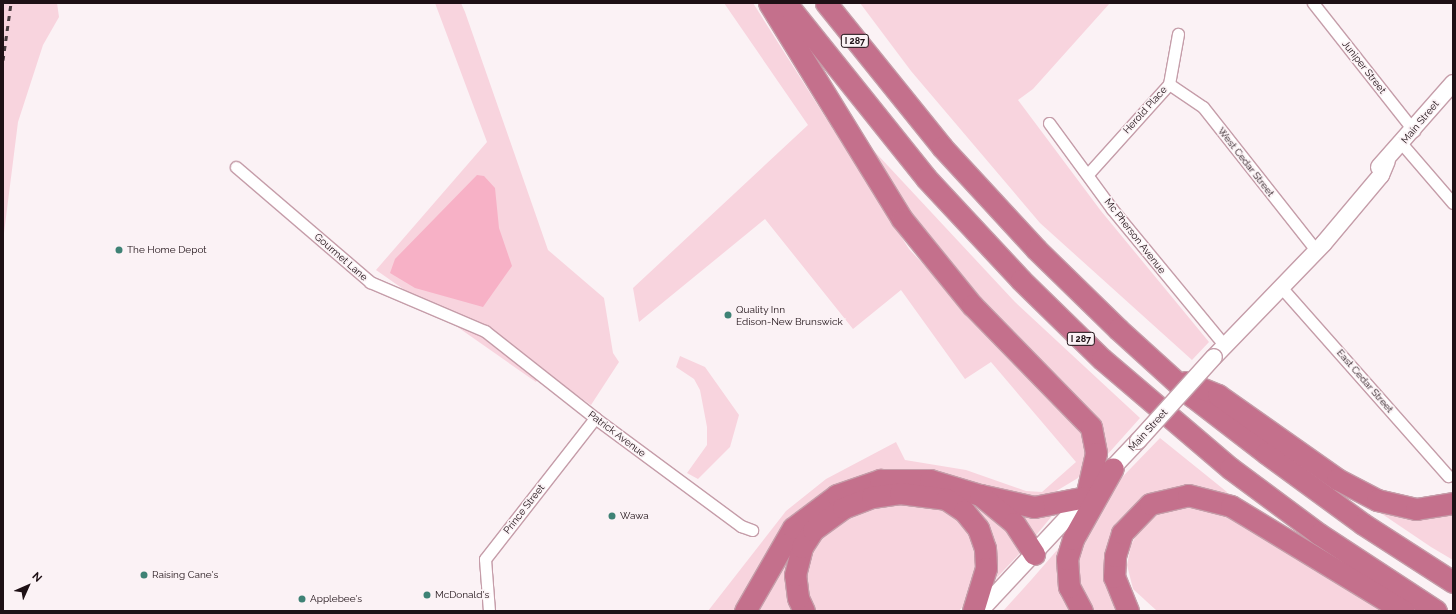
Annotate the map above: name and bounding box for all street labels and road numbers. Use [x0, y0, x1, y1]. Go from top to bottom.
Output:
road number: I 287 [840, 34, 870, 48]
street label: Juniper Street [1339, 38, 1389, 96]
street label: Herold Place [1121, 84, 1169, 136]
street label: Main Street [1399, 98, 1441, 146]
street label: West Cedar Street [1215, 125, 1277, 199]
street label: Mc Pherson Avenue [1102, 196, 1168, 276]
street label: Gourmet Lane [312, 231, 370, 283]
road number: I 287 [1066, 332, 1096, 346]
street label: East Cedar Street [1334, 347, 1396, 415]
street label: Main Street [1126, 406, 1170, 454]
street label: Patrick Avenue [586, 408, 648, 460]
street label: Prince Street [501, 482, 547, 536]

